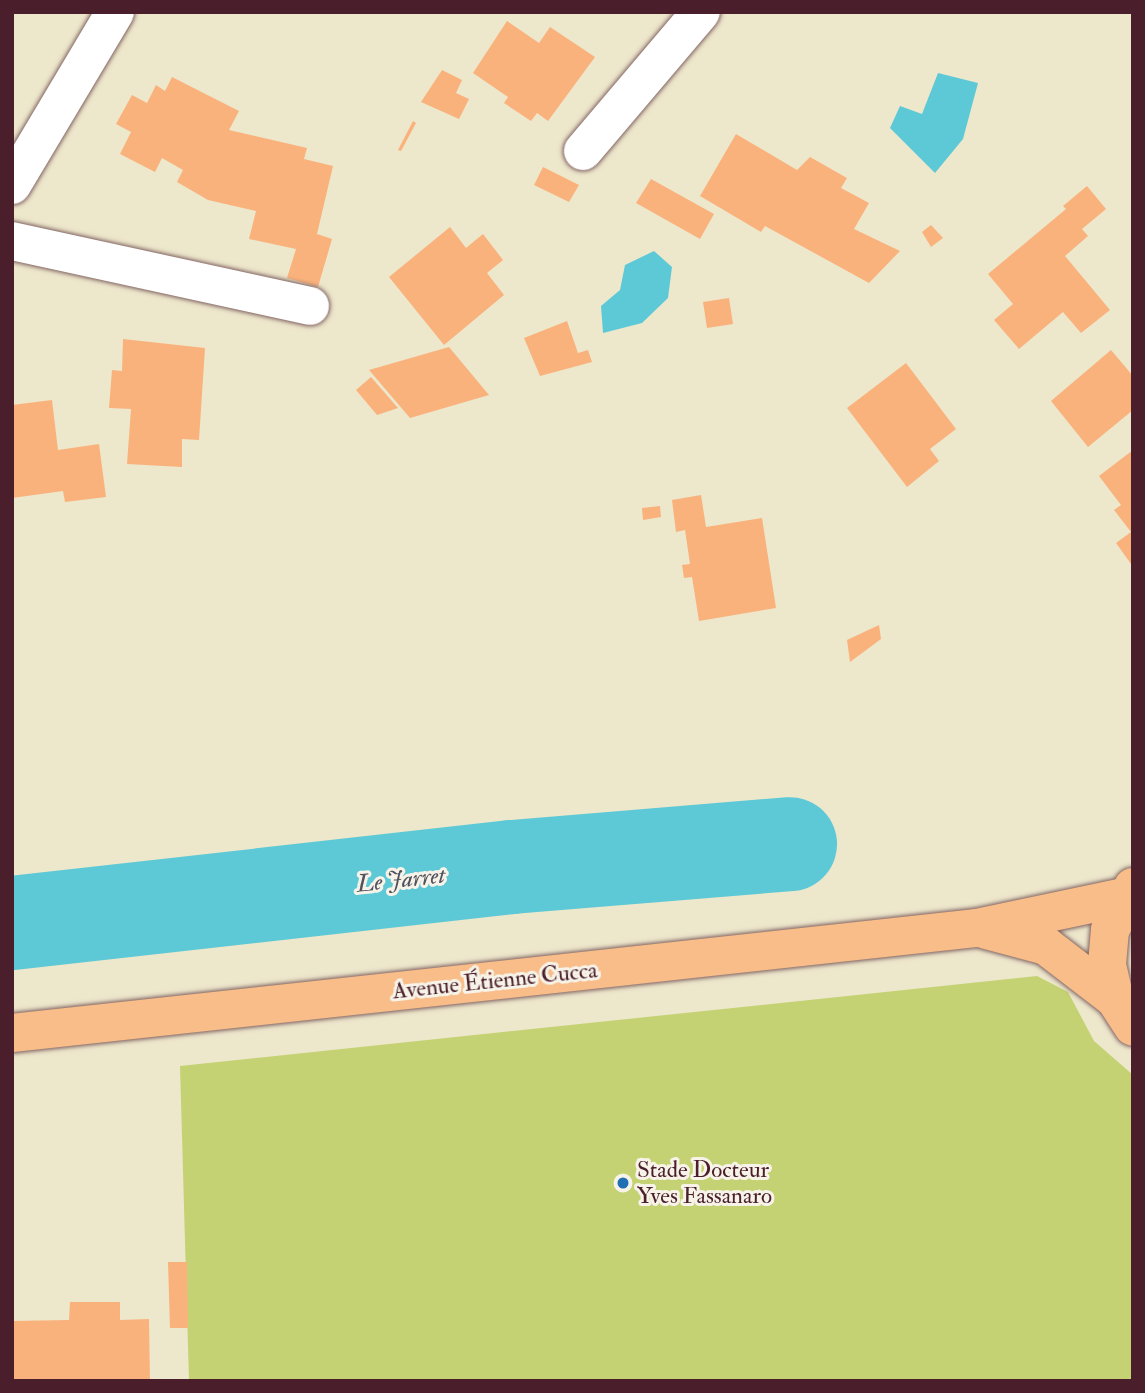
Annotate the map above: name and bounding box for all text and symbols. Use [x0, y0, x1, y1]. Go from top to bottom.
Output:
water label: Le Jarret [355, 861, 447, 899]
street label: Avenue Étienne Cucca [391, 957, 599, 1005]
place label: Stade Docteur Yves Fassanaro [637, 1156, 772, 1210]
marker: Stade Docteur Yves Fassanaro [615, 1175, 631, 1191]

